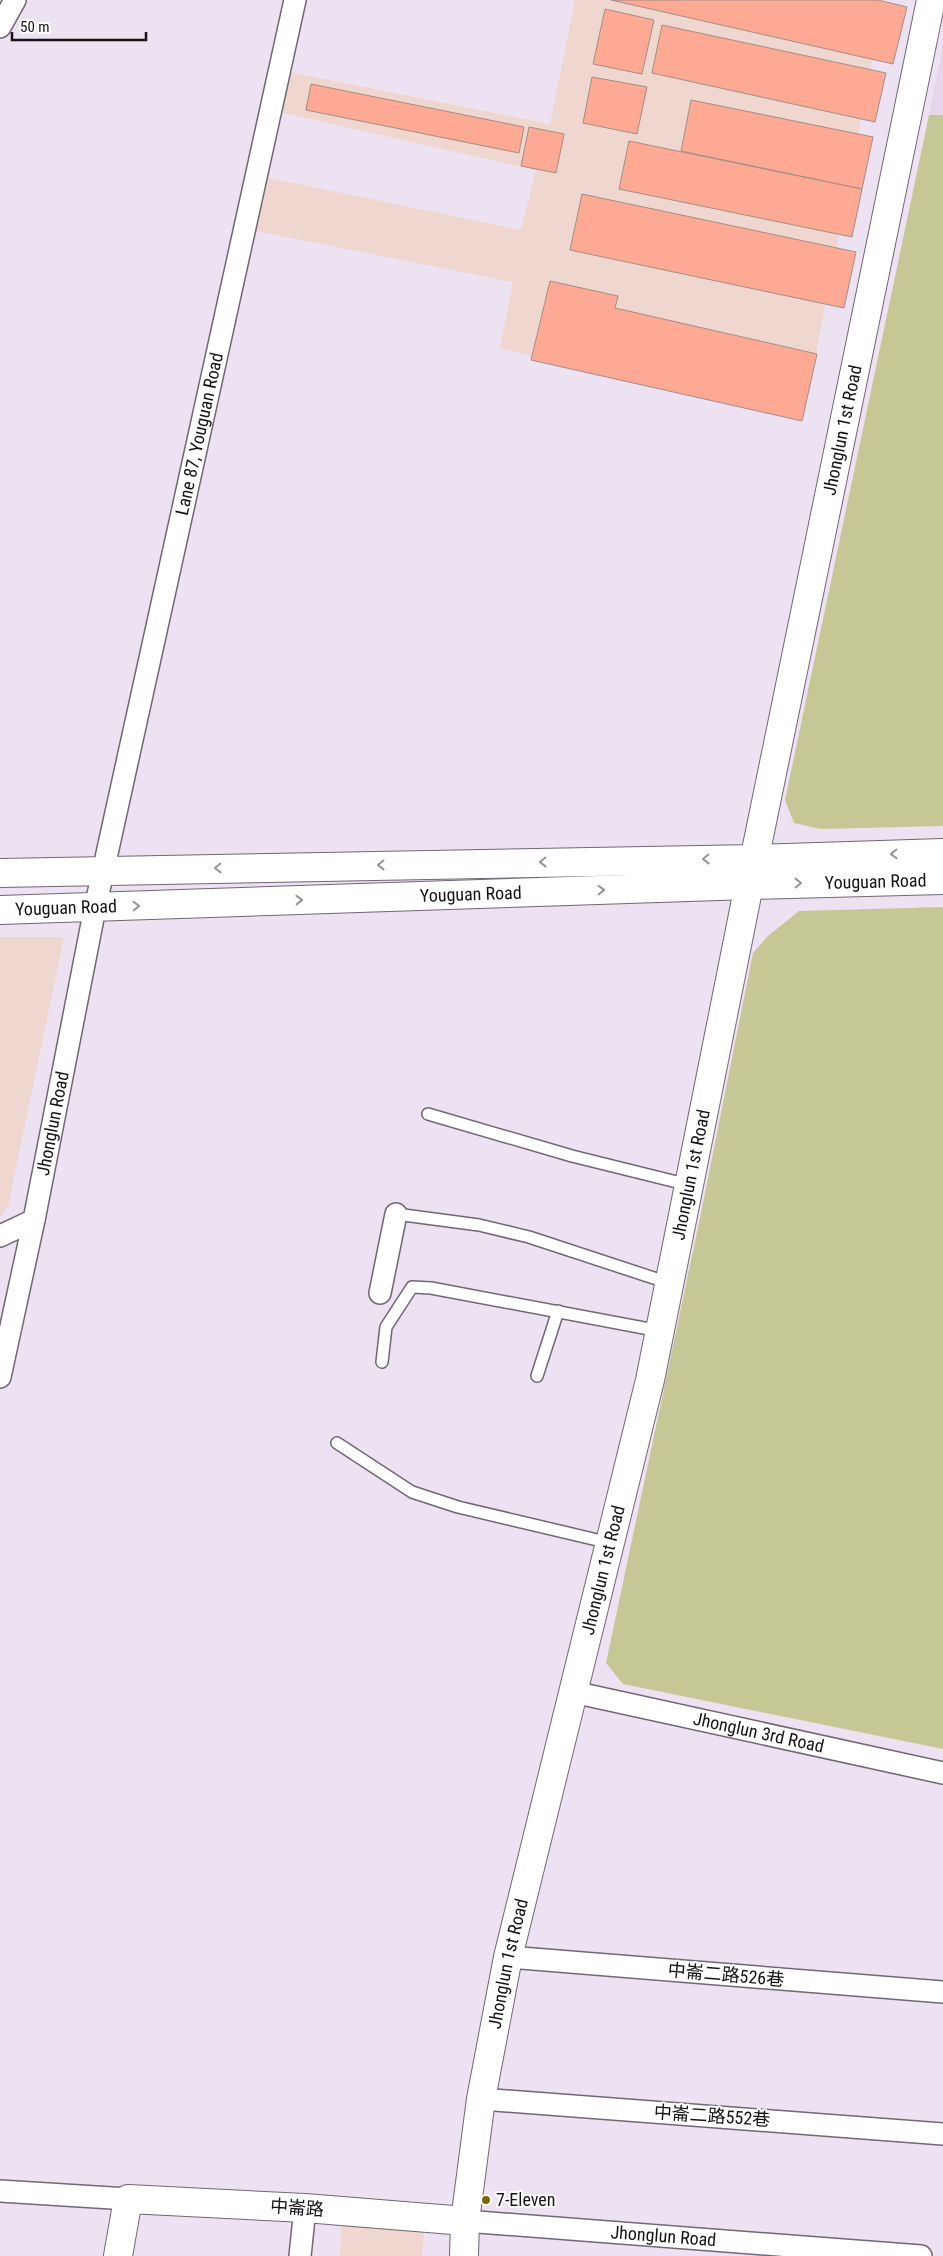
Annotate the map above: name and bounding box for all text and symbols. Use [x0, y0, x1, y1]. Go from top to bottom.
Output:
scale bar [12, 10, 146, 42]
text: 50 m [20, 18, 50, 36]
street label: Lane 87, Youguan Road [171, 351, 227, 517]
street label: Jhonglun 1st Road [818, 363, 866, 497]
one-way arrow [890, 849, 898, 859]
one-way arrow [702, 854, 710, 865]
one-way arrow [539, 857, 547, 867]
one-way arrow [377, 860, 384, 870]
one-way arrow [214, 862, 222, 873]
street label: Youguan Road [824, 869, 927, 893]
one-way arrow [794, 878, 802, 889]
street label: Youguan Road [419, 882, 522, 906]
one-way arrow [598, 885, 605, 895]
street label: Youguan Road [15, 895, 117, 919]
one-way arrow [295, 895, 303, 906]
one-way arrow [132, 901, 140, 911]
street label: Jhonglun Road [32, 1069, 73, 1177]
street label: Jhonglun 1st Road [667, 1108, 714, 1242]
street label: Jhonglun 1st Road [577, 1503, 629, 1637]
street label: Jhonglun 3rd Road [691, 1708, 826, 1757]
street label: Jhonglun 1st Road [484, 1896, 532, 2030]
street label: 中崙二路526巷 [667, 1959, 785, 1990]
street label: 中崙二路552巷 [653, 2101, 771, 2130]
place label: 7-Eleven [496, 2189, 556, 2210]
marker: 7-Eleven [480, 2194, 492, 2206]
street label: 中崙路 [269, 2195, 325, 2220]
street label: Jhonglun Road [610, 2221, 717, 2250]

